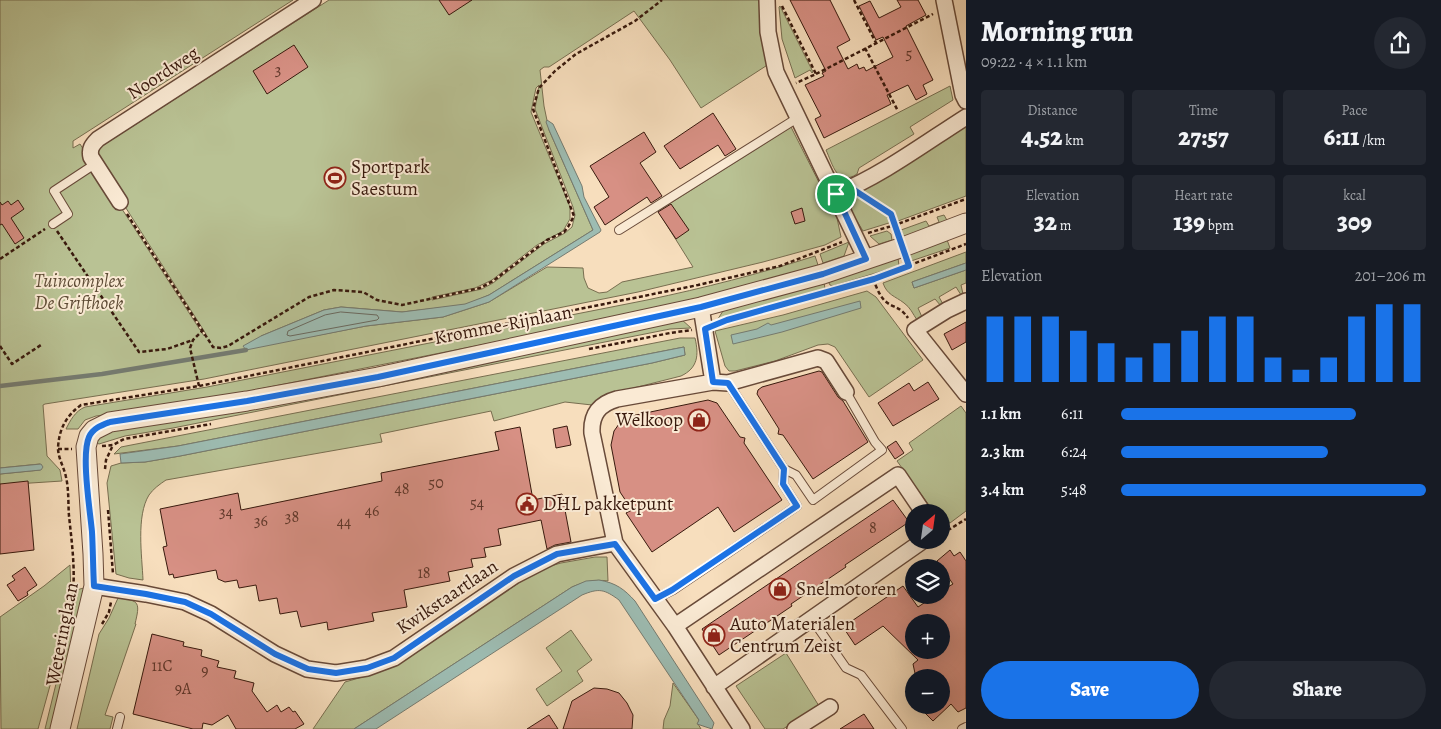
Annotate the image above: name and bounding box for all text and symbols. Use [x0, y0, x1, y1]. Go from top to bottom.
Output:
text: Morning run [981, 13, 1133, 51]
button: share [1374, 17, 1426, 69]
street label: Noordweg [122, 40, 204, 106]
house number: 5 [906, 43, 913, 65]
text: 09:22 · 4 × 1.1 km [981, 51, 1087, 73]
house number: 3 [275, 59, 281, 81]
text: Distance [1027, 101, 1078, 120]
text: Time [1189, 101, 1218, 120]
text: Pace [1342, 101, 1367, 120]
text: 4.52 [1021, 120, 1062, 154]
text: 27:57 [1178, 120, 1229, 154]
text: 6:11 [1324, 120, 1360, 154]
text: km [1062, 131, 1084, 150]
text: /km [1360, 131, 1386, 150]
place label: Sportpark Saestum [351, 154, 430, 202]
sports icon: Sportpark Saestum [323, 166, 347, 190]
pin [815, 173, 857, 215]
icon: arrive [822, 180, 850, 208]
text: Elevation [1026, 186, 1079, 205]
text: Heart rate [1174, 186, 1233, 205]
text: kcal [1343, 186, 1366, 205]
text: 32 [1034, 205, 1057, 239]
text: 139 [1173, 205, 1205, 239]
text: 309 [1337, 205, 1372, 239]
text: m [1057, 216, 1071, 235]
text: bpm [1205, 216, 1234, 235]
text: Elevation [981, 265, 1042, 287]
text: 201–206 m [1355, 265, 1426, 287]
park label: Tuincomplex De Grifthoek [34, 268, 125, 316]
street label: Kromme-Rijnlaan [432, 299, 574, 351]
text: 1.1 km [981, 403, 1021, 425]
text: 6:11 [1061, 403, 1083, 425]
place label: Welkoop [615, 407, 683, 433]
shop icon: Welkoop [687, 408, 711, 432]
text: 2.3 km [981, 441, 1024, 463]
text: 6:24 [1061, 441, 1087, 463]
house number: 50 [428, 472, 444, 494]
house number: 48 [394, 478, 410, 500]
text: 3.4 km [981, 479, 1024, 501]
text: 5:48 [1061, 479, 1087, 501]
place label: DHL pakketpunt [543, 491, 673, 517]
house number: 54 [470, 492, 484, 514]
public building icon: DHL pakketpunt [515, 492, 539, 516]
house number: 46 [365, 500, 379, 522]
house number: 34 [219, 501, 233, 523]
north arrow [905, 504, 950, 549]
map controls [905, 504, 950, 714]
house number: 38 [285, 506, 299, 528]
house number: 36 [254, 510, 268, 532]
house number: 44 [337, 511, 351, 533]
house number: 8 [869, 517, 877, 539]
street label: Kwikstaartlaan [391, 553, 503, 641]
button: layers [905, 559, 950, 604]
house number: 18 [417, 562, 431, 584]
place label: Snelmotoren [796, 576, 896, 602]
shop icon: Snelmotoren [768, 577, 792, 601]
street label: Weteringlaan [39, 580, 85, 689]
place label: Auto Materialen Centrum Zeist [729, 611, 855, 659]
button: + [905, 614, 950, 659]
shop icon: Auto Materialen Centrum Zeist [702, 623, 726, 647]
house number: 11C [152, 655, 172, 677]
house number: 9 [201, 660, 209, 682]
button: Save [981, 661, 1199, 719]
button: Share [1209, 661, 1426, 719]
button: − [905, 669, 950, 714]
house number: 9A [175, 678, 192, 700]

